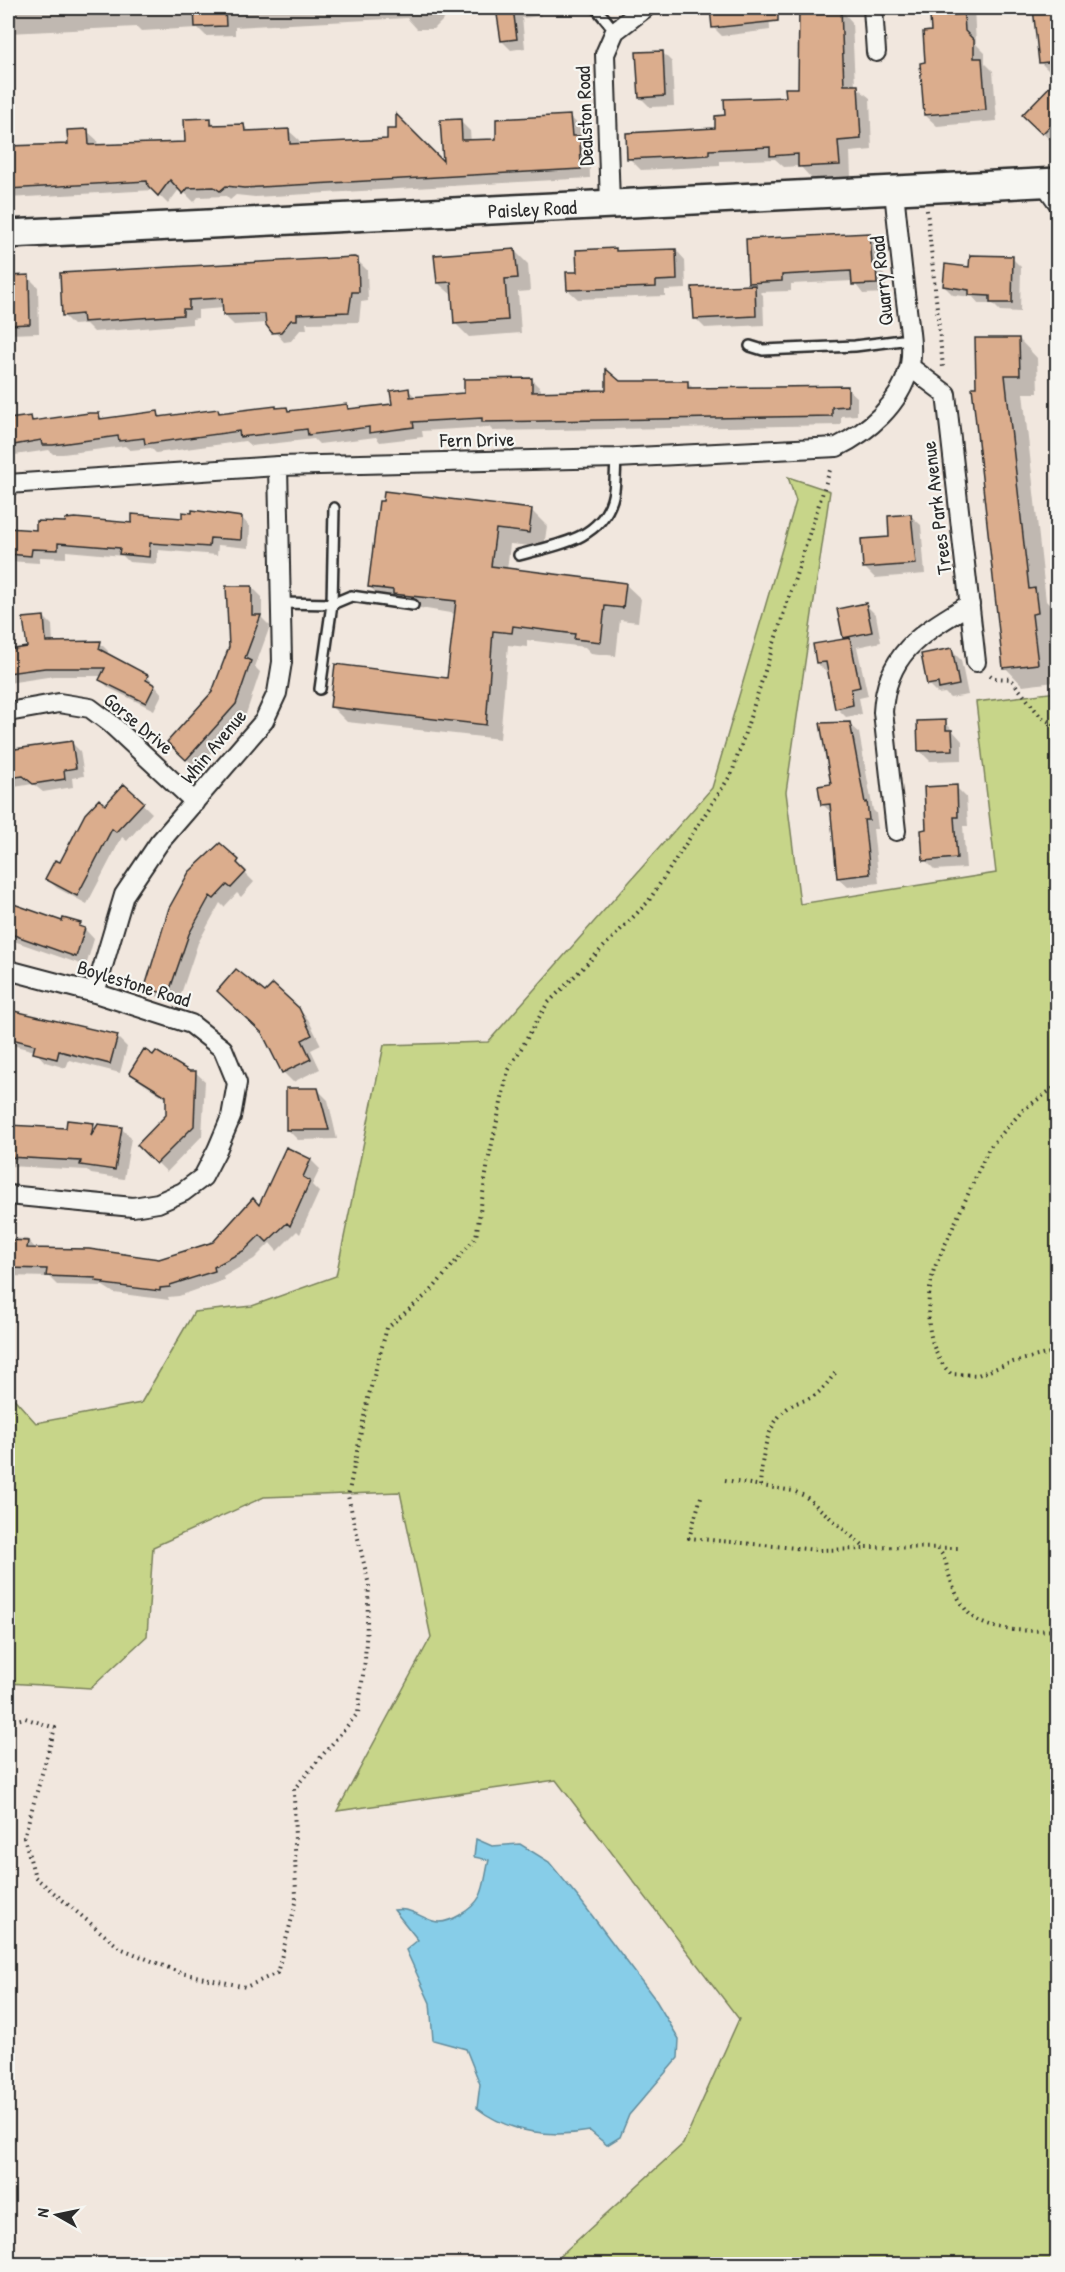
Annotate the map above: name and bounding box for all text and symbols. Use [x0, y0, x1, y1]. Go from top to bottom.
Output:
street label: Dealston Road [569, 66, 599, 166]
street label: Paisley Road [487, 192, 578, 224]
street label: Quarry Road [863, 235, 899, 327]
street label: Fern Drive [439, 425, 514, 453]
street label: Trees Park Avenue [914, 440, 958, 576]
street label: Gorse Drive [98, 686, 180, 760]
street label: Whin Avenue [174, 703, 252, 789]
street label: Boylestone Road [74, 953, 194, 1013]
north arrow [27, 2185, 87, 2245]
text: N [31, 2206, 54, 2219]

